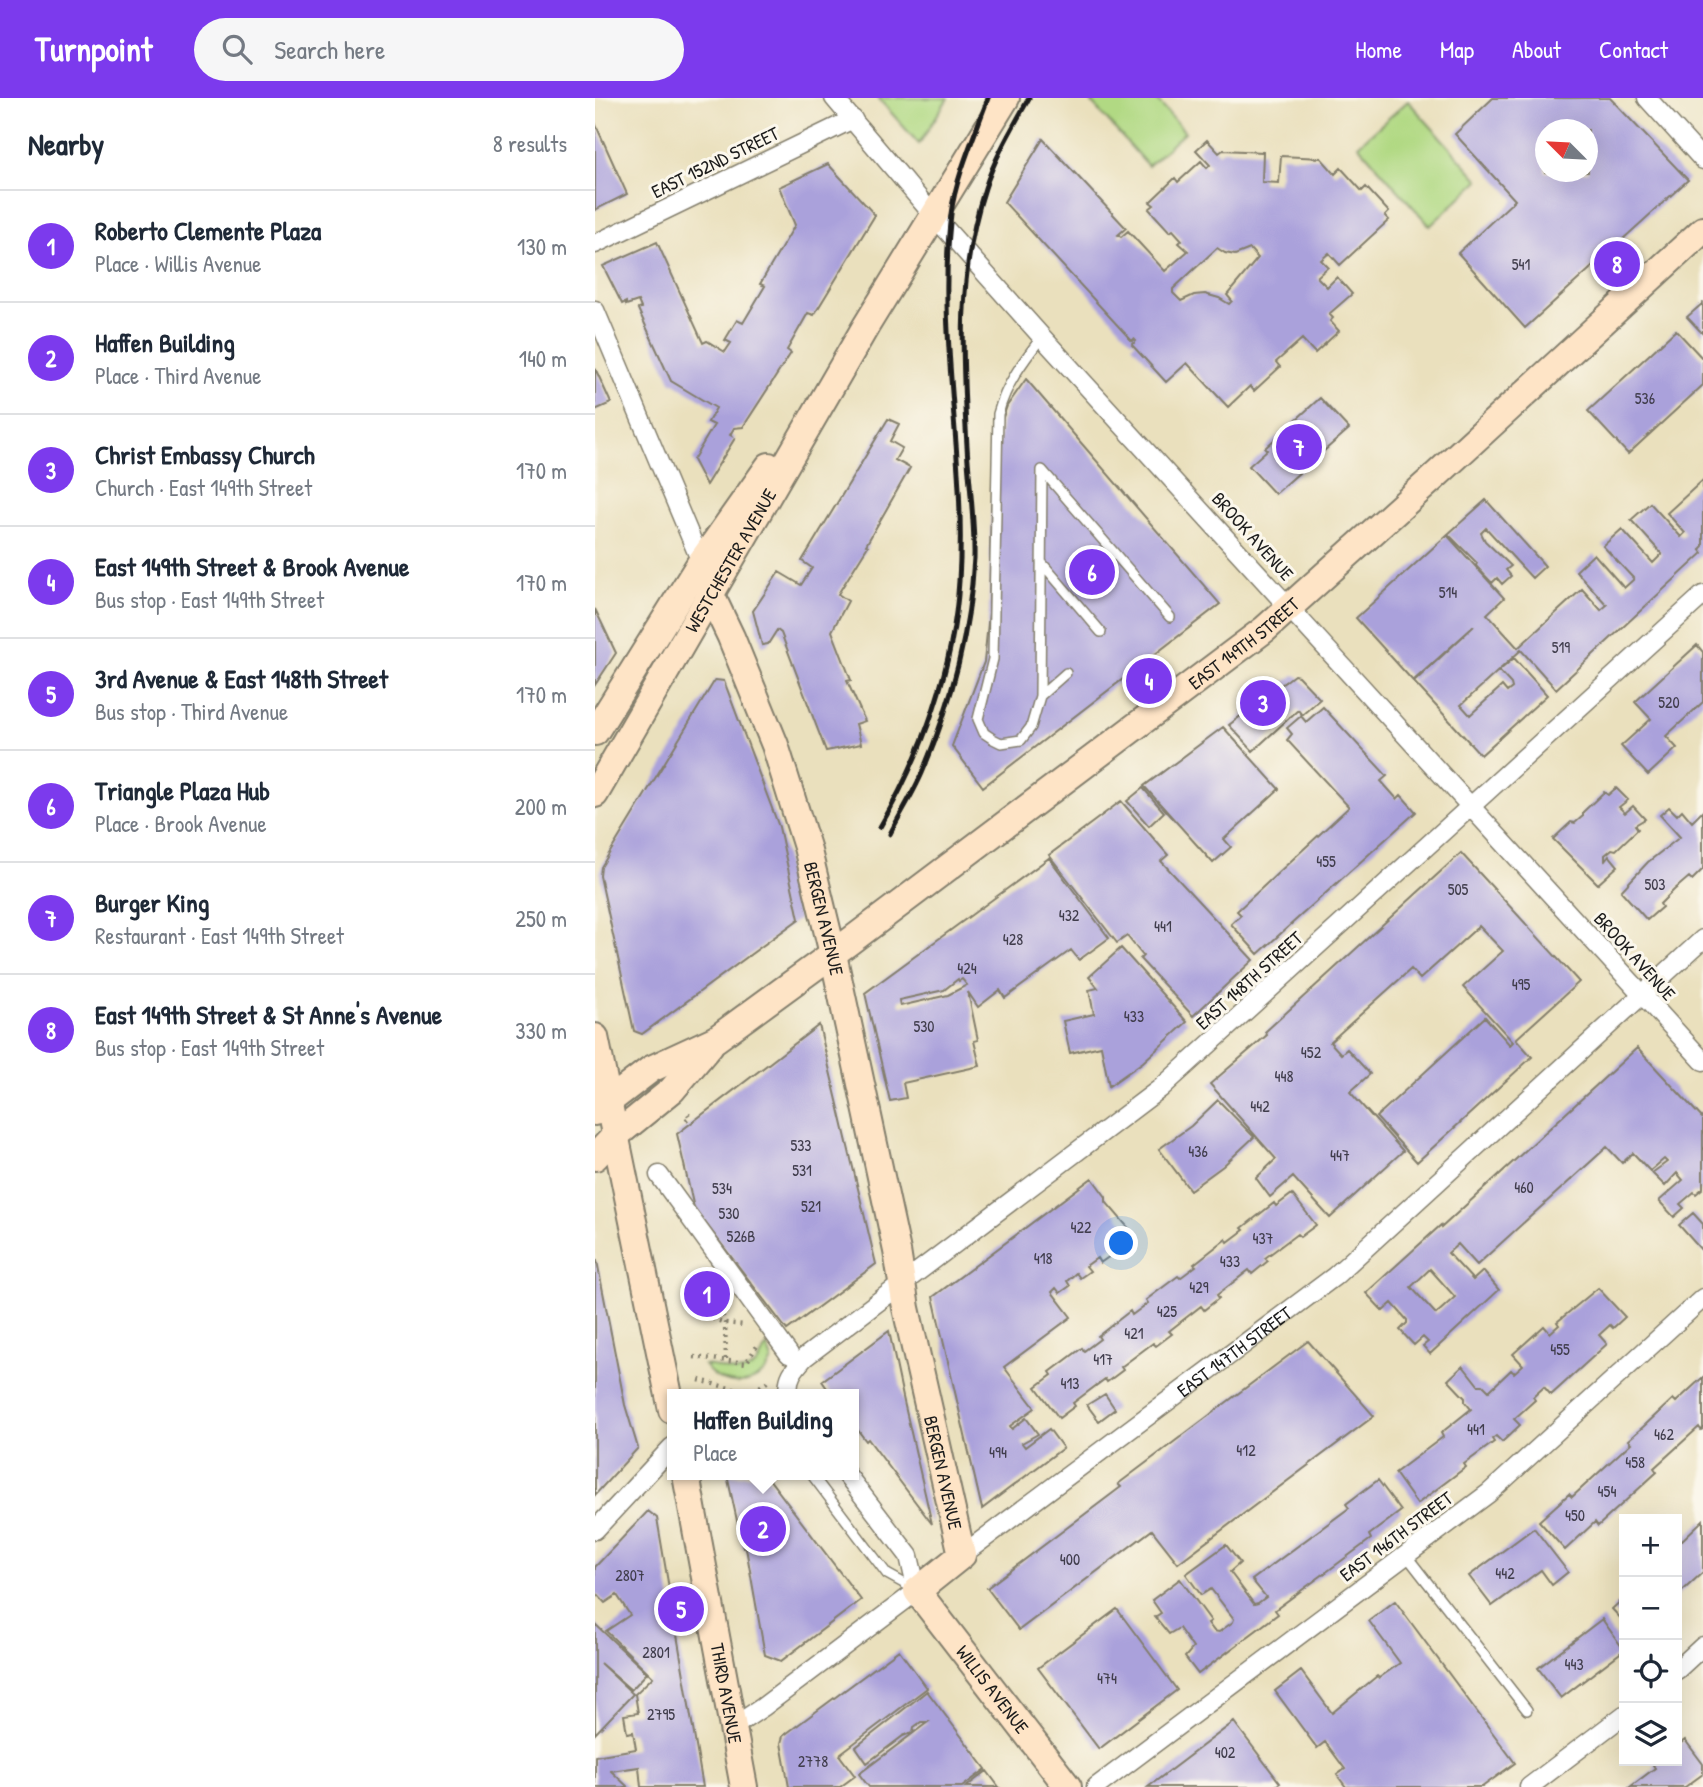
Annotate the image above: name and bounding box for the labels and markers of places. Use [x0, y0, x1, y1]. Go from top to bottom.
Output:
pin: 8 [1594, 238, 1640, 290]
pin: 7 [1276, 421, 1322, 473]
pin: 6 [1069, 546, 1115, 598]
pin: 4 [1126, 655, 1172, 707]
pin: 3 [1240, 677, 1286, 729]
pin: 1 [684, 1268, 730, 1320]
pin: 2 [740, 1503, 786, 1555]
pin: 5 [658, 1583, 704, 1635]

